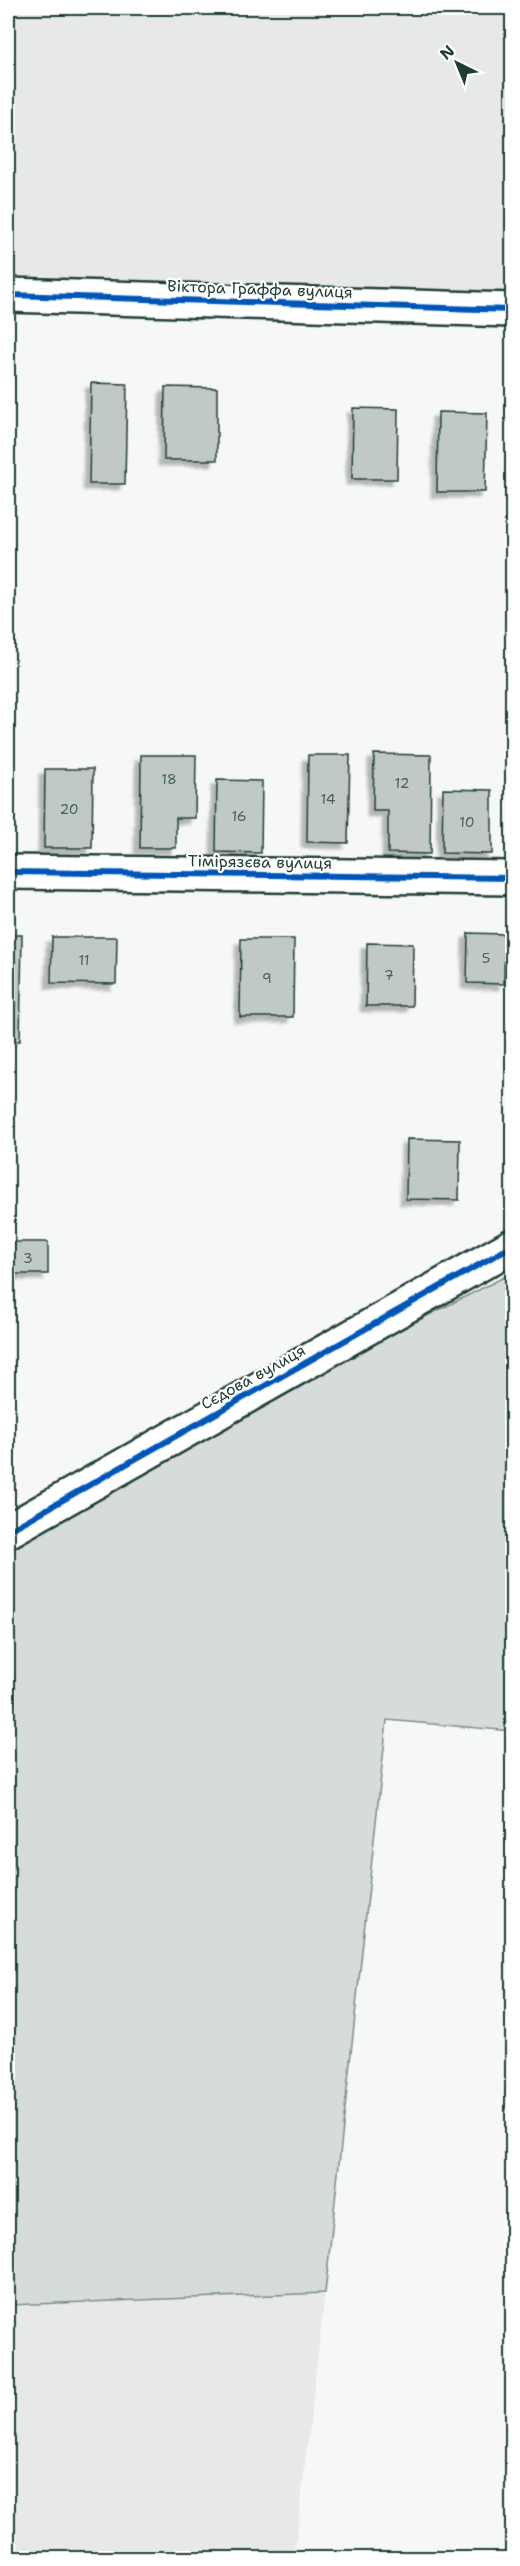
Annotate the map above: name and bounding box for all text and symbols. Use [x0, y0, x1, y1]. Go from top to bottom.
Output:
north arrow [427, 33, 487, 93]
text: N [435, 40, 459, 64]
street label: Віктора Граффа вулиця [167, 275, 353, 303]
house number: 18 [161, 770, 177, 788]
house number: 12 [395, 774, 409, 792]
house number: 14 [320, 790, 336, 808]
house number: 20 [59, 800, 79, 818]
house number: 16 [231, 807, 247, 825]
house number: 10 [459, 813, 475, 831]
street label: Тімірязєва вулиця [188, 850, 332, 874]
house number: 5 [482, 949, 490, 967]
house number: 11 [78, 951, 90, 969]
house number: 7 [384, 966, 394, 984]
house number: 9 [262, 969, 272, 987]
house number: 3 [23, 1249, 33, 1267]
street label: Сєдова вулиця [197, 1340, 309, 1414]

